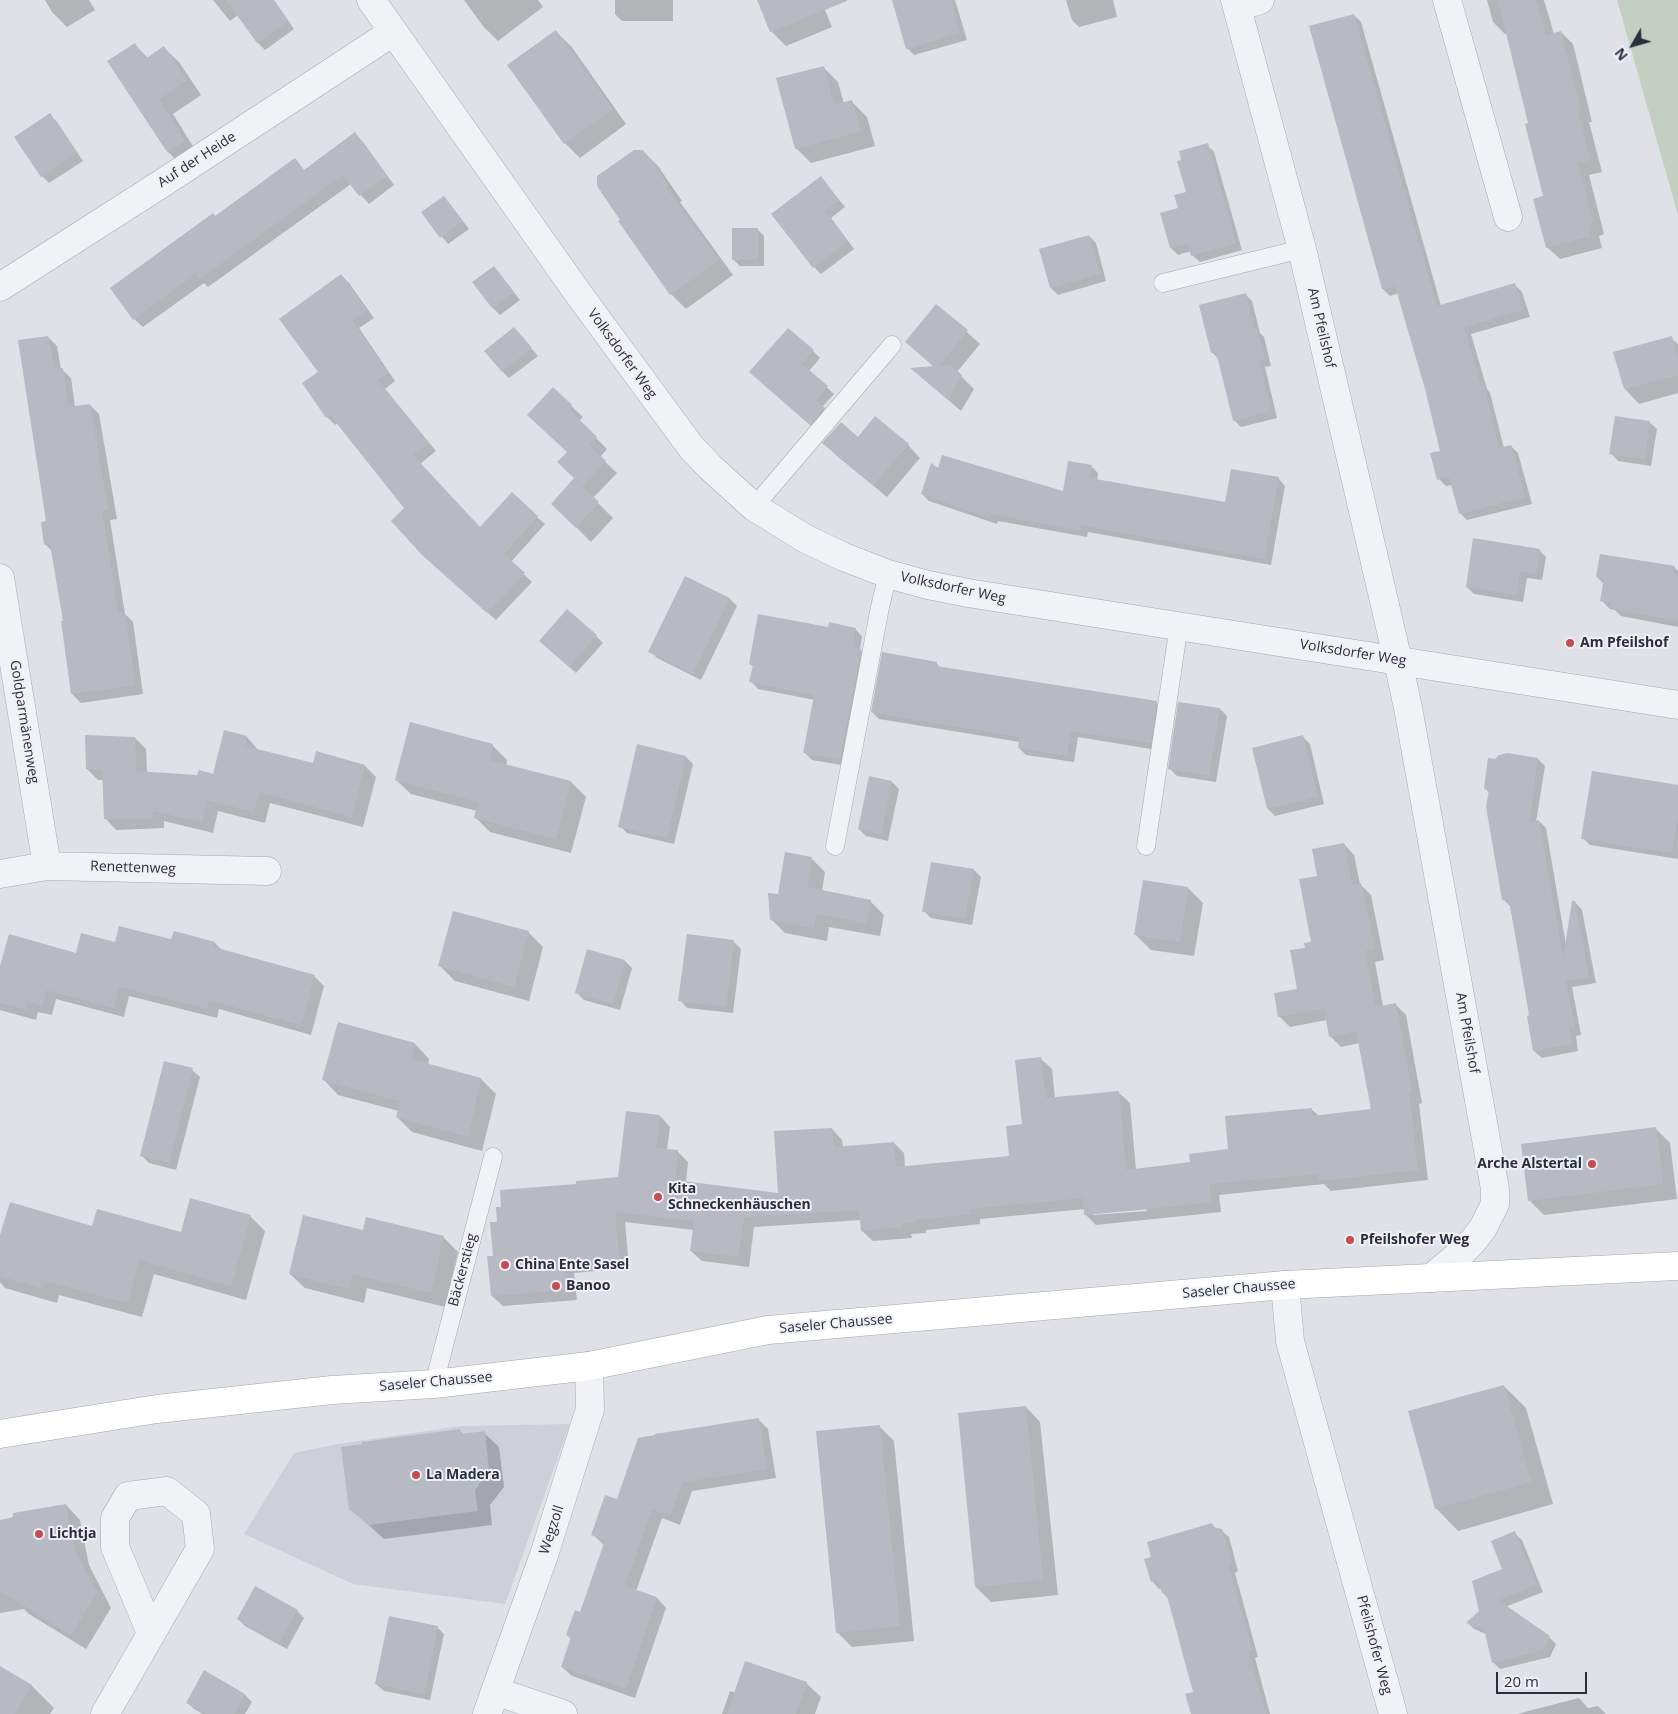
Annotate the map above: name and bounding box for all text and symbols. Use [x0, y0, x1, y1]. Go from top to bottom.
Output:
north arrow [1608, 20, 1658, 70]
text: N [1610, 44, 1632, 65]
street label: Auf der Heide [155, 129, 239, 191]
street label: Am Pfeilshof [1304, 286, 1338, 370]
street label: Volksdorfer Weg [584, 306, 660, 402]
street label: Volksdorfer Weg [899, 569, 1007, 607]
place label: Am Pfeilshof [1580, 635, 1668, 651]
street label: Volksdorfer Weg [1299, 636, 1407, 670]
marker: Am Pfeilshof [1564, 637, 1576, 649]
street label: Goldparmänenweg [6, 659, 42, 785]
street label: Renettenweg [90, 858, 176, 878]
street label: Am Pfeilshof [1452, 991, 1482, 1075]
place label: Arche Alstertal [1477, 1156, 1582, 1172]
marker: Arche Alstertal [1586, 1158, 1598, 1170]
place label: Kita Schneckenhäuschen [668, 1181, 811, 1214]
marker: Kita Schneckenhäuschen [652, 1191, 664, 1203]
street label: Bäckerstieg [445, 1232, 481, 1308]
place label: Pfeilshofer Weg [1360, 1232, 1469, 1248]
marker: Pfeilshofer Weg [1344, 1234, 1356, 1246]
place label: China Ente Sasel [515, 1257, 629, 1273]
marker: China Ente Sasel [499, 1259, 511, 1271]
street label: Saseler Chaussee [1182, 1276, 1296, 1302]
place label: Banoo [566, 1278, 610, 1294]
marker: Banoo [550, 1280, 562, 1292]
street label: Saseler Chaussee [779, 1311, 893, 1337]
street label: Saseler Chaussee [379, 1369, 493, 1395]
place label: La Madera [426, 1467, 500, 1483]
marker: La Madera [410, 1469, 422, 1481]
street label: Wegzoll [536, 1503, 568, 1557]
place label: Lichtja [49, 1526, 96, 1542]
marker: Lichtja [33, 1528, 45, 1540]
street label: Pfeilshofer Weg [1353, 1594, 1395, 1696]
scale bar [1498, 1662, 1589, 1694]
text: 20 m [1504, 1671, 1539, 1691]

